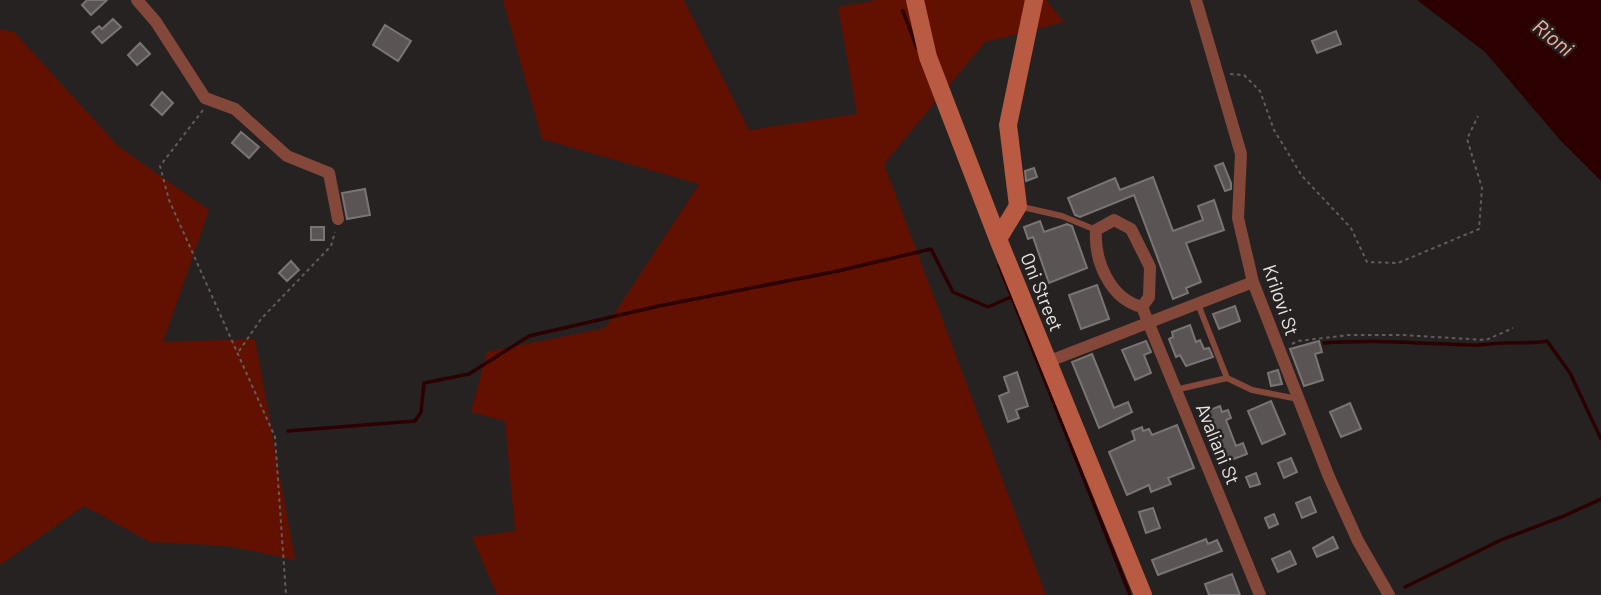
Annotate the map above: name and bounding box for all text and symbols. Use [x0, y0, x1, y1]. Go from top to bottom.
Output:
water label: Rioni [1529, 13, 1580, 61]
street label: Oni Street [1016, 249, 1069, 334]
street label: Krilovi St [1259, 261, 1304, 338]
street label: Avaliani St [1192, 400, 1245, 488]

